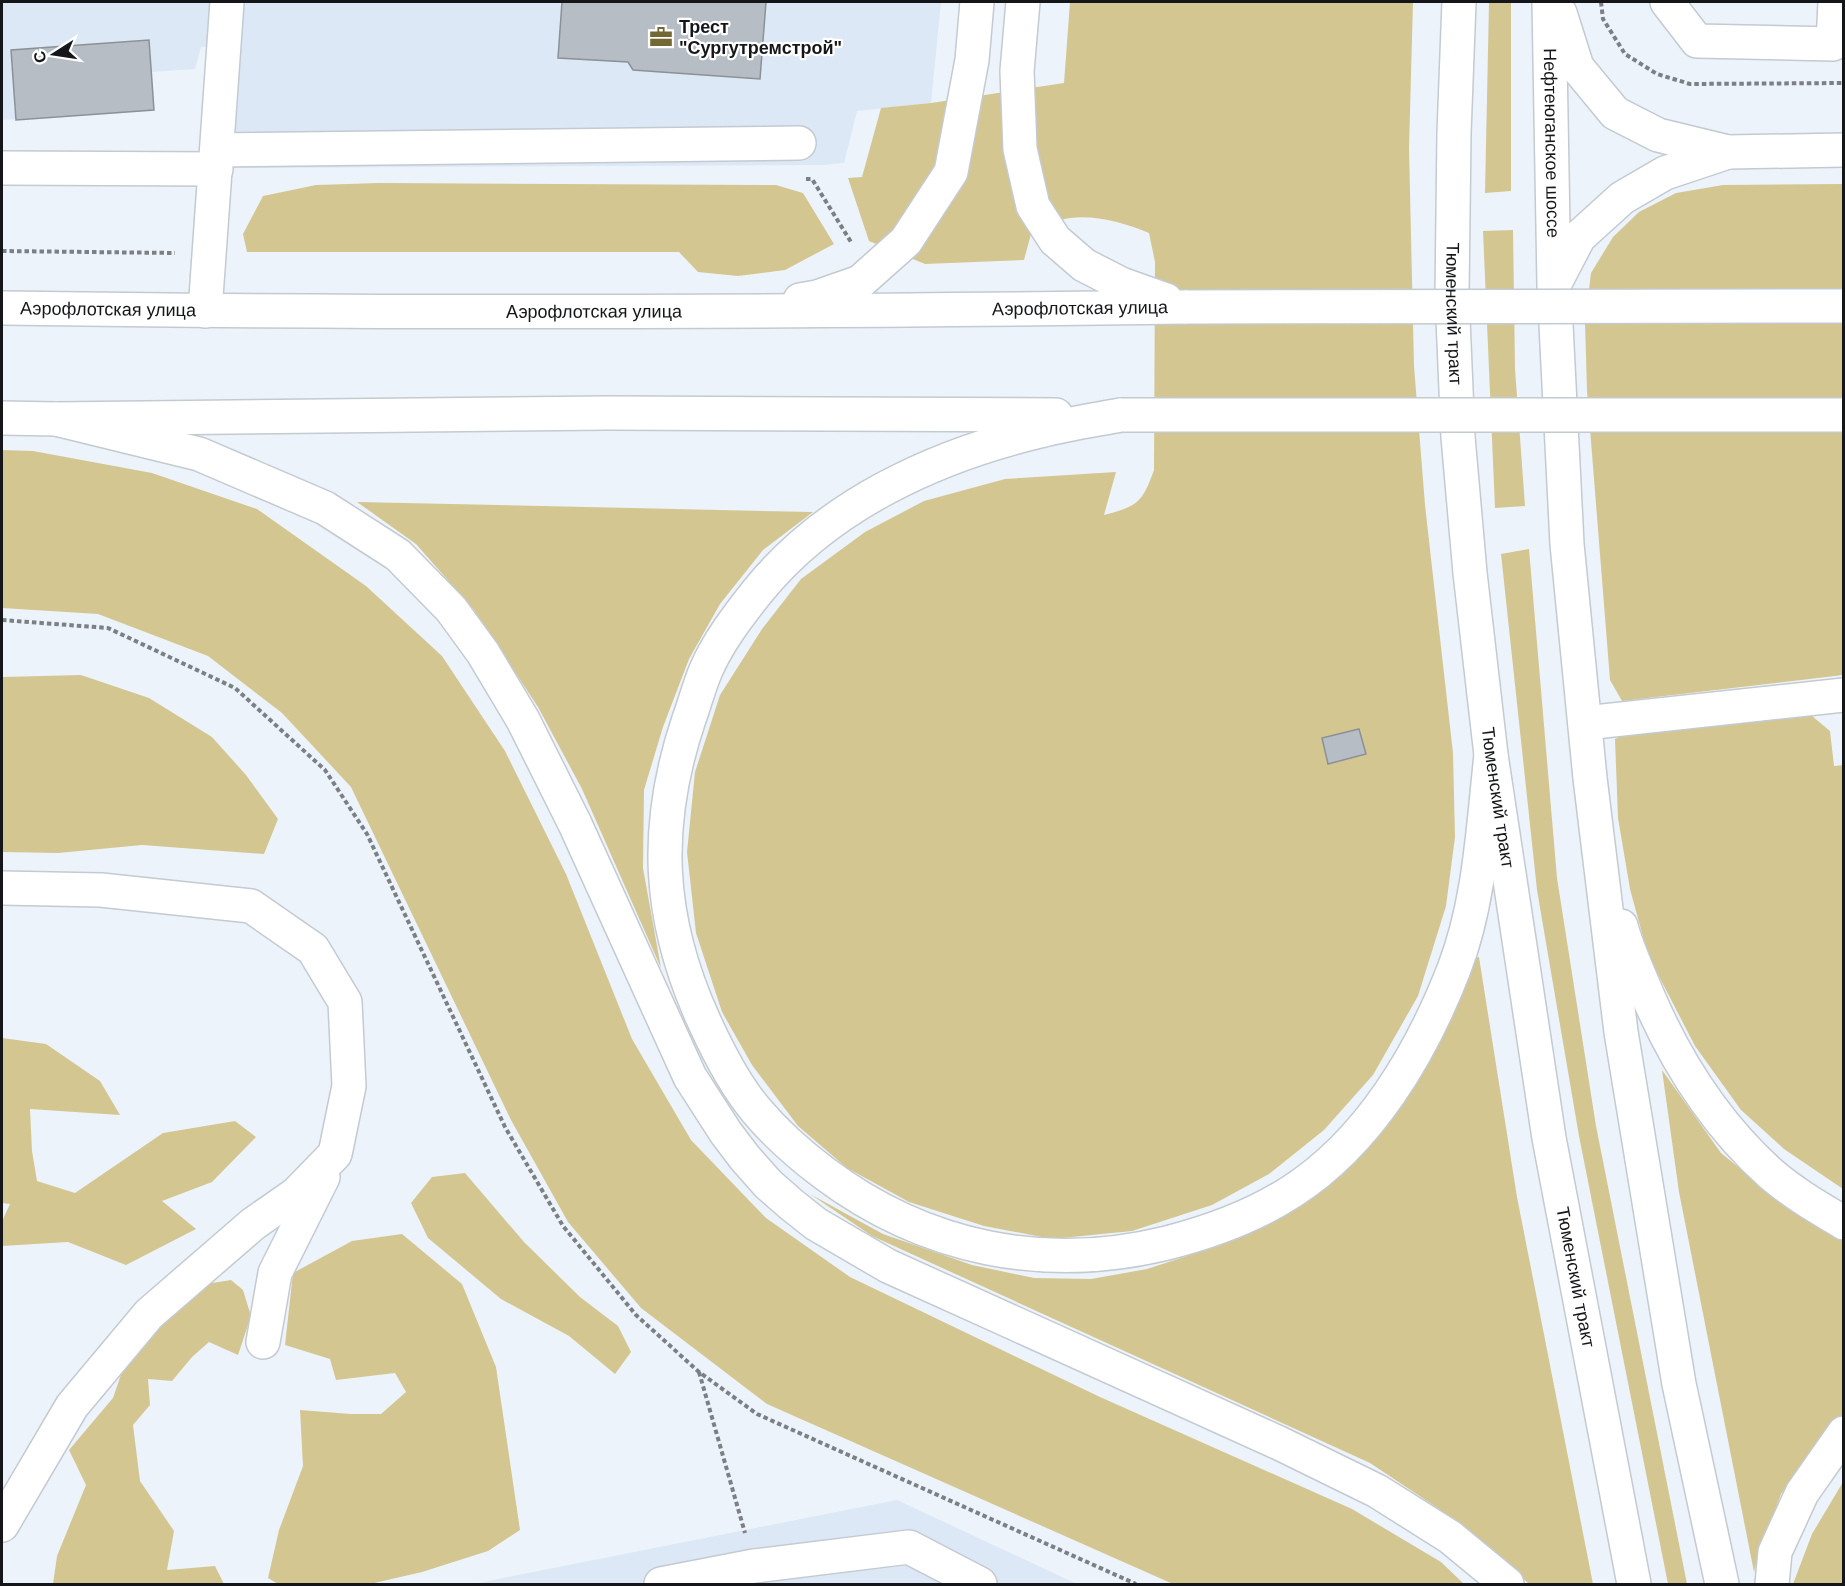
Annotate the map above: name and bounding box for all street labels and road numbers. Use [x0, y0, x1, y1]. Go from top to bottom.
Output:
street label: Нефтеюганское шоссе [1540, 48, 1563, 238]
street label: Тюменский тракт [1442, 243, 1466, 385]
street label: Аэрофлотская улица [992, 297, 1169, 319]
street label: Аэрофлотская улица [20, 298, 197, 320]
street label: Аэрофлотская улица [506, 301, 683, 322]
street label: Тюменский тракт [1478, 726, 1518, 869]
street label: Тюменский тракт [1552, 1205, 1599, 1349]

